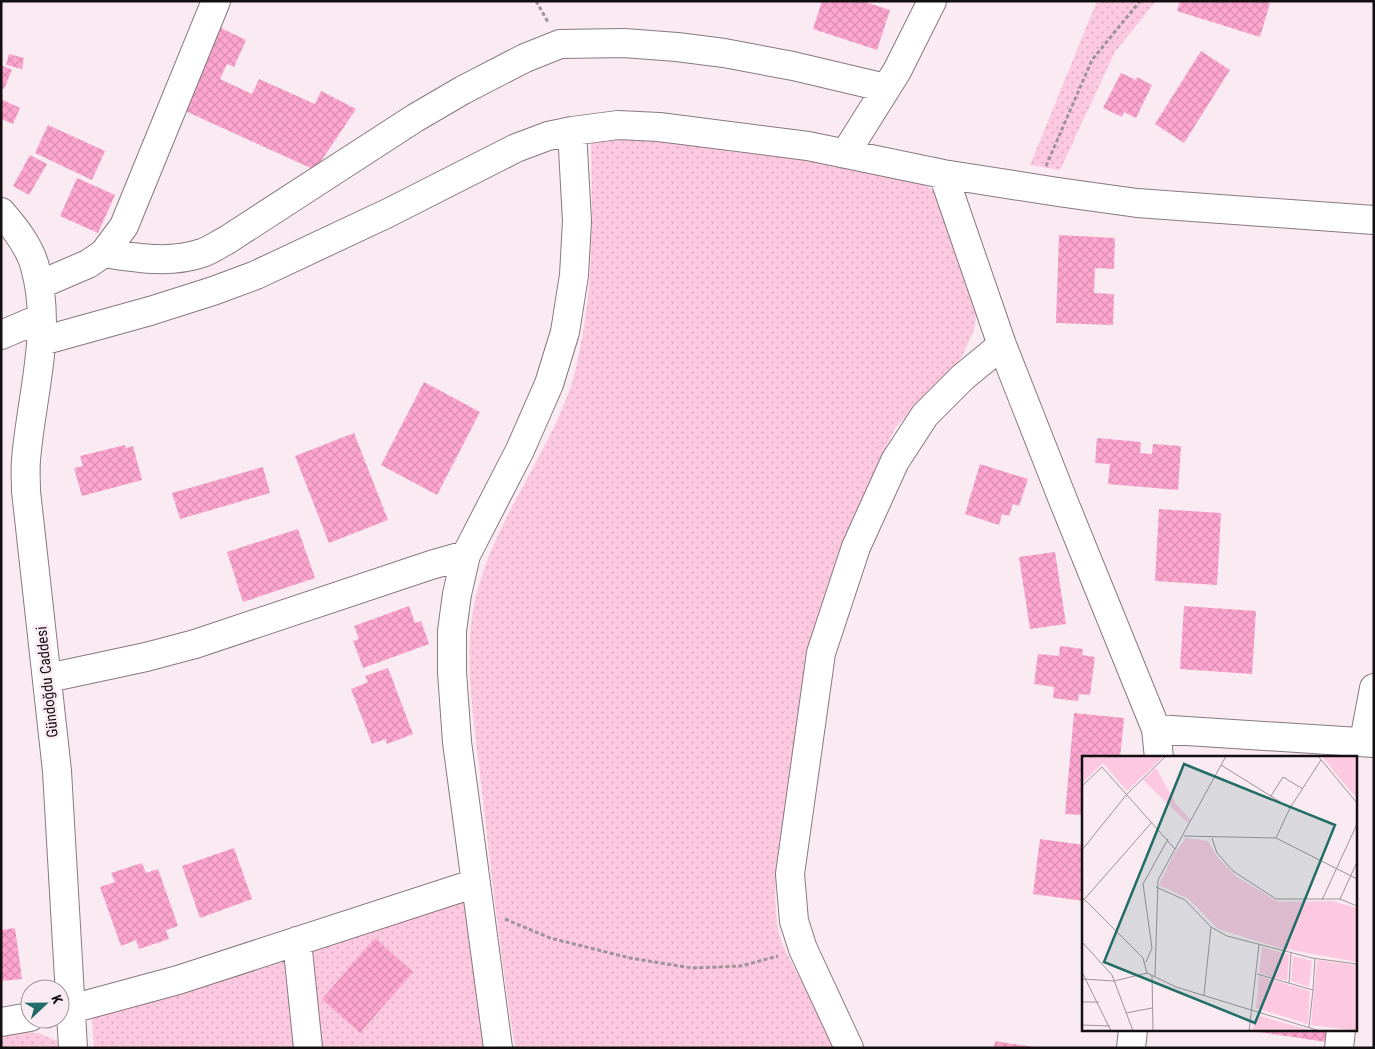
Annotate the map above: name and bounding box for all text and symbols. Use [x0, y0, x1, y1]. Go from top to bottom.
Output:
street label: Gündoğdu Caddesi [32, 625, 62, 739]
inset map [1082, 756, 1358, 1032]
north arrow [20, 979, 70, 1029]
text: K [48, 993, 66, 1006]

